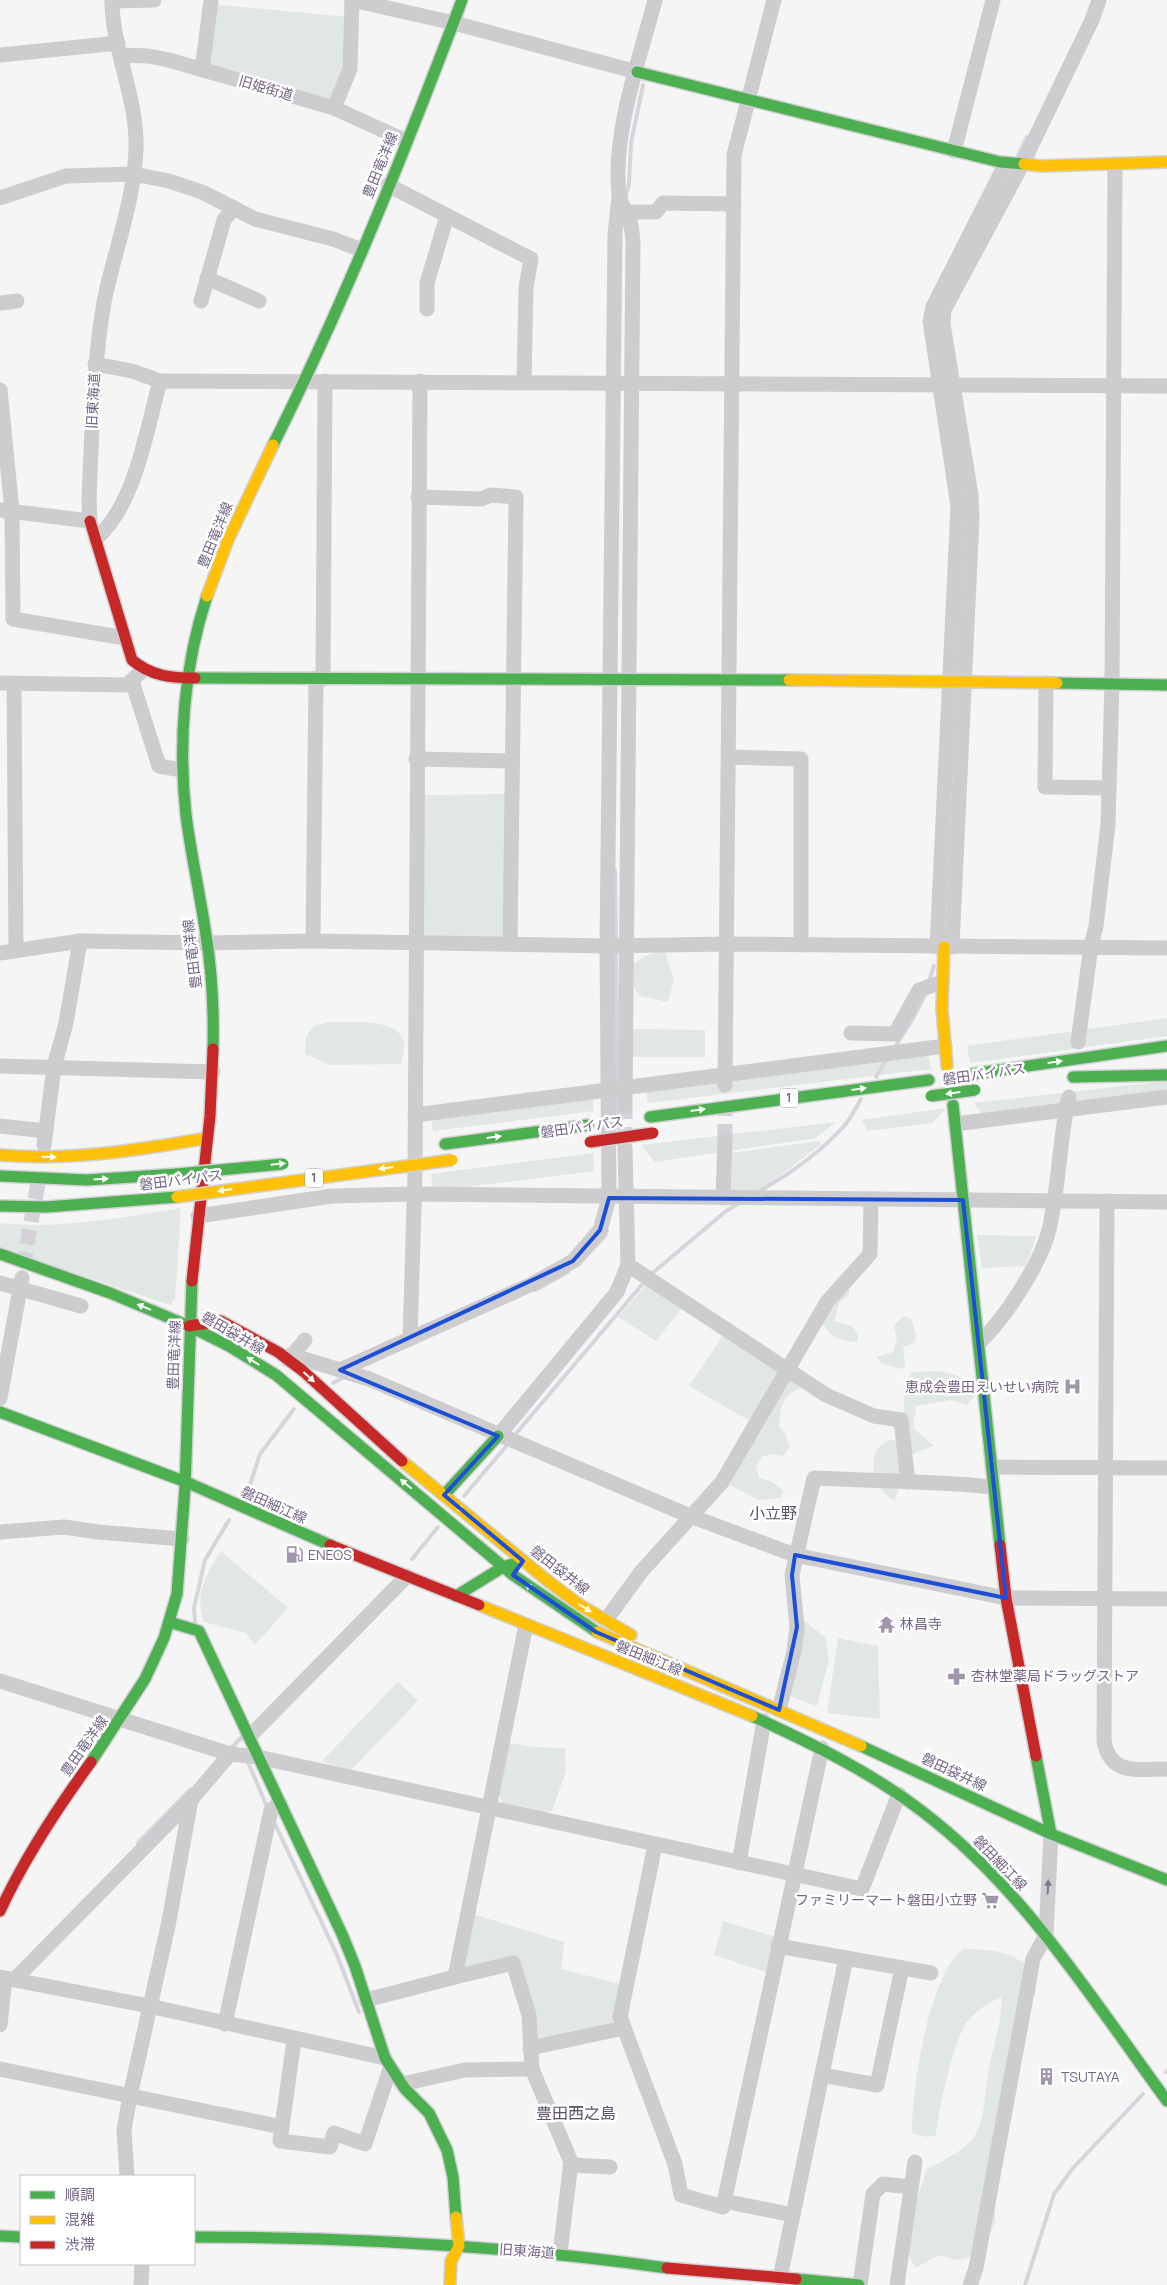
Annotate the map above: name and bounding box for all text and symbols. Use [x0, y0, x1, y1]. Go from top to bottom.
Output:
street label: 旧姫街道 [237, 71, 296, 104]
street label: 豊田竜洋線 [358, 129, 401, 201]
street label: 旧東海道 [82, 373, 103, 429]
street label: 豊田竜洋線 [193, 499, 236, 571]
street label: 豊田竜洋線 [178, 918, 205, 990]
street label: 磐田バイパス [941, 1058, 1027, 1089]
one-way arrow [1047, 1058, 1063, 1066]
one-way arrow [851, 1085, 867, 1093]
road number: 1 [780, 1088, 798, 1108]
one-way arrow [945, 1090, 961, 1098]
one-way arrow [690, 1106, 706, 1114]
street label: 磐田バイパス [539, 1111, 625, 1142]
one-way arrow [486, 1133, 502, 1141]
one-way arrow [41, 1153, 57, 1161]
one-way arrow [270, 1160, 286, 1168]
street label: 磐田バイパス [138, 1165, 224, 1194]
one-way arrow [378, 1165, 394, 1173]
road number: 1 [305, 1168, 323, 1188]
one-way arrow [93, 1175, 109, 1183]
one-way arrow [216, 1186, 232, 1194]
one-way arrow [136, 1303, 151, 1311]
street label: 磐田袋井線 [198, 1307, 268, 1358]
street label: 豊田竜洋線 [163, 1320, 184, 1390]
one-way arrow [246, 1356, 259, 1365]
one-way arrow [302, 1371, 314, 1383]
place label: 恵成会豊田えいせい病院 [905, 1377, 1059, 1396]
hospital icon: 恵成会豊田えいせい病院 [1063, 1377, 1083, 1397]
one-way arrow [401, 1478, 413, 1490]
street label: 磐田細江線 [238, 1482, 310, 1527]
one-way arrow [451, 1501, 464, 1512]
district label: 小立野 [749, 1502, 797, 1524]
street label: 磐田袋井線 [527, 1541, 594, 1599]
fuel station icon: ENEOS [284, 1545, 304, 1565]
place label: ENEOS [308, 1545, 352, 1564]
one-way arrow [525, 1583, 538, 1593]
one-way arrow [578, 1603, 592, 1612]
temple icon: 林昌寺 [876, 1614, 896, 1634]
place label: 林昌寺 [900, 1614, 942, 1633]
street label: 磐田細江線 [613, 1636, 685, 1679]
pharmacy icon: 杏林堂薬局ドラッグストア [947, 1666, 967, 1686]
place label: 杏林堂薬局ドラッグストア [971, 1666, 1139, 1685]
street label: 豊田竜洋線 [56, 1712, 111, 1780]
street label: 磐田袋井線 [918, 1748, 990, 1795]
street label: 磐田細江線 [969, 1831, 1032, 1894]
one-way arrow [1045, 1878, 1053, 1894]
place label: ファミリーマート磐田小立野 [795, 1890, 977, 1909]
supermarket icon: ファミリーマート磐田小立野 [981, 1890, 1001, 1910]
building icon: TSUTAYA [1037, 2067, 1057, 2087]
place label: TSUTAYA [1061, 2067, 1120, 2086]
district label: 豊田西之島 [536, 2102, 616, 2124]
legend [20, 2175, 195, 2265]
text: 順調 [65, 2184, 95, 2205]
text: 混雑 [65, 2209, 95, 2230]
text: 渋滞 [65, 2234, 95, 2255]
street label: 旧東海道 [498, 2239, 556, 2262]

